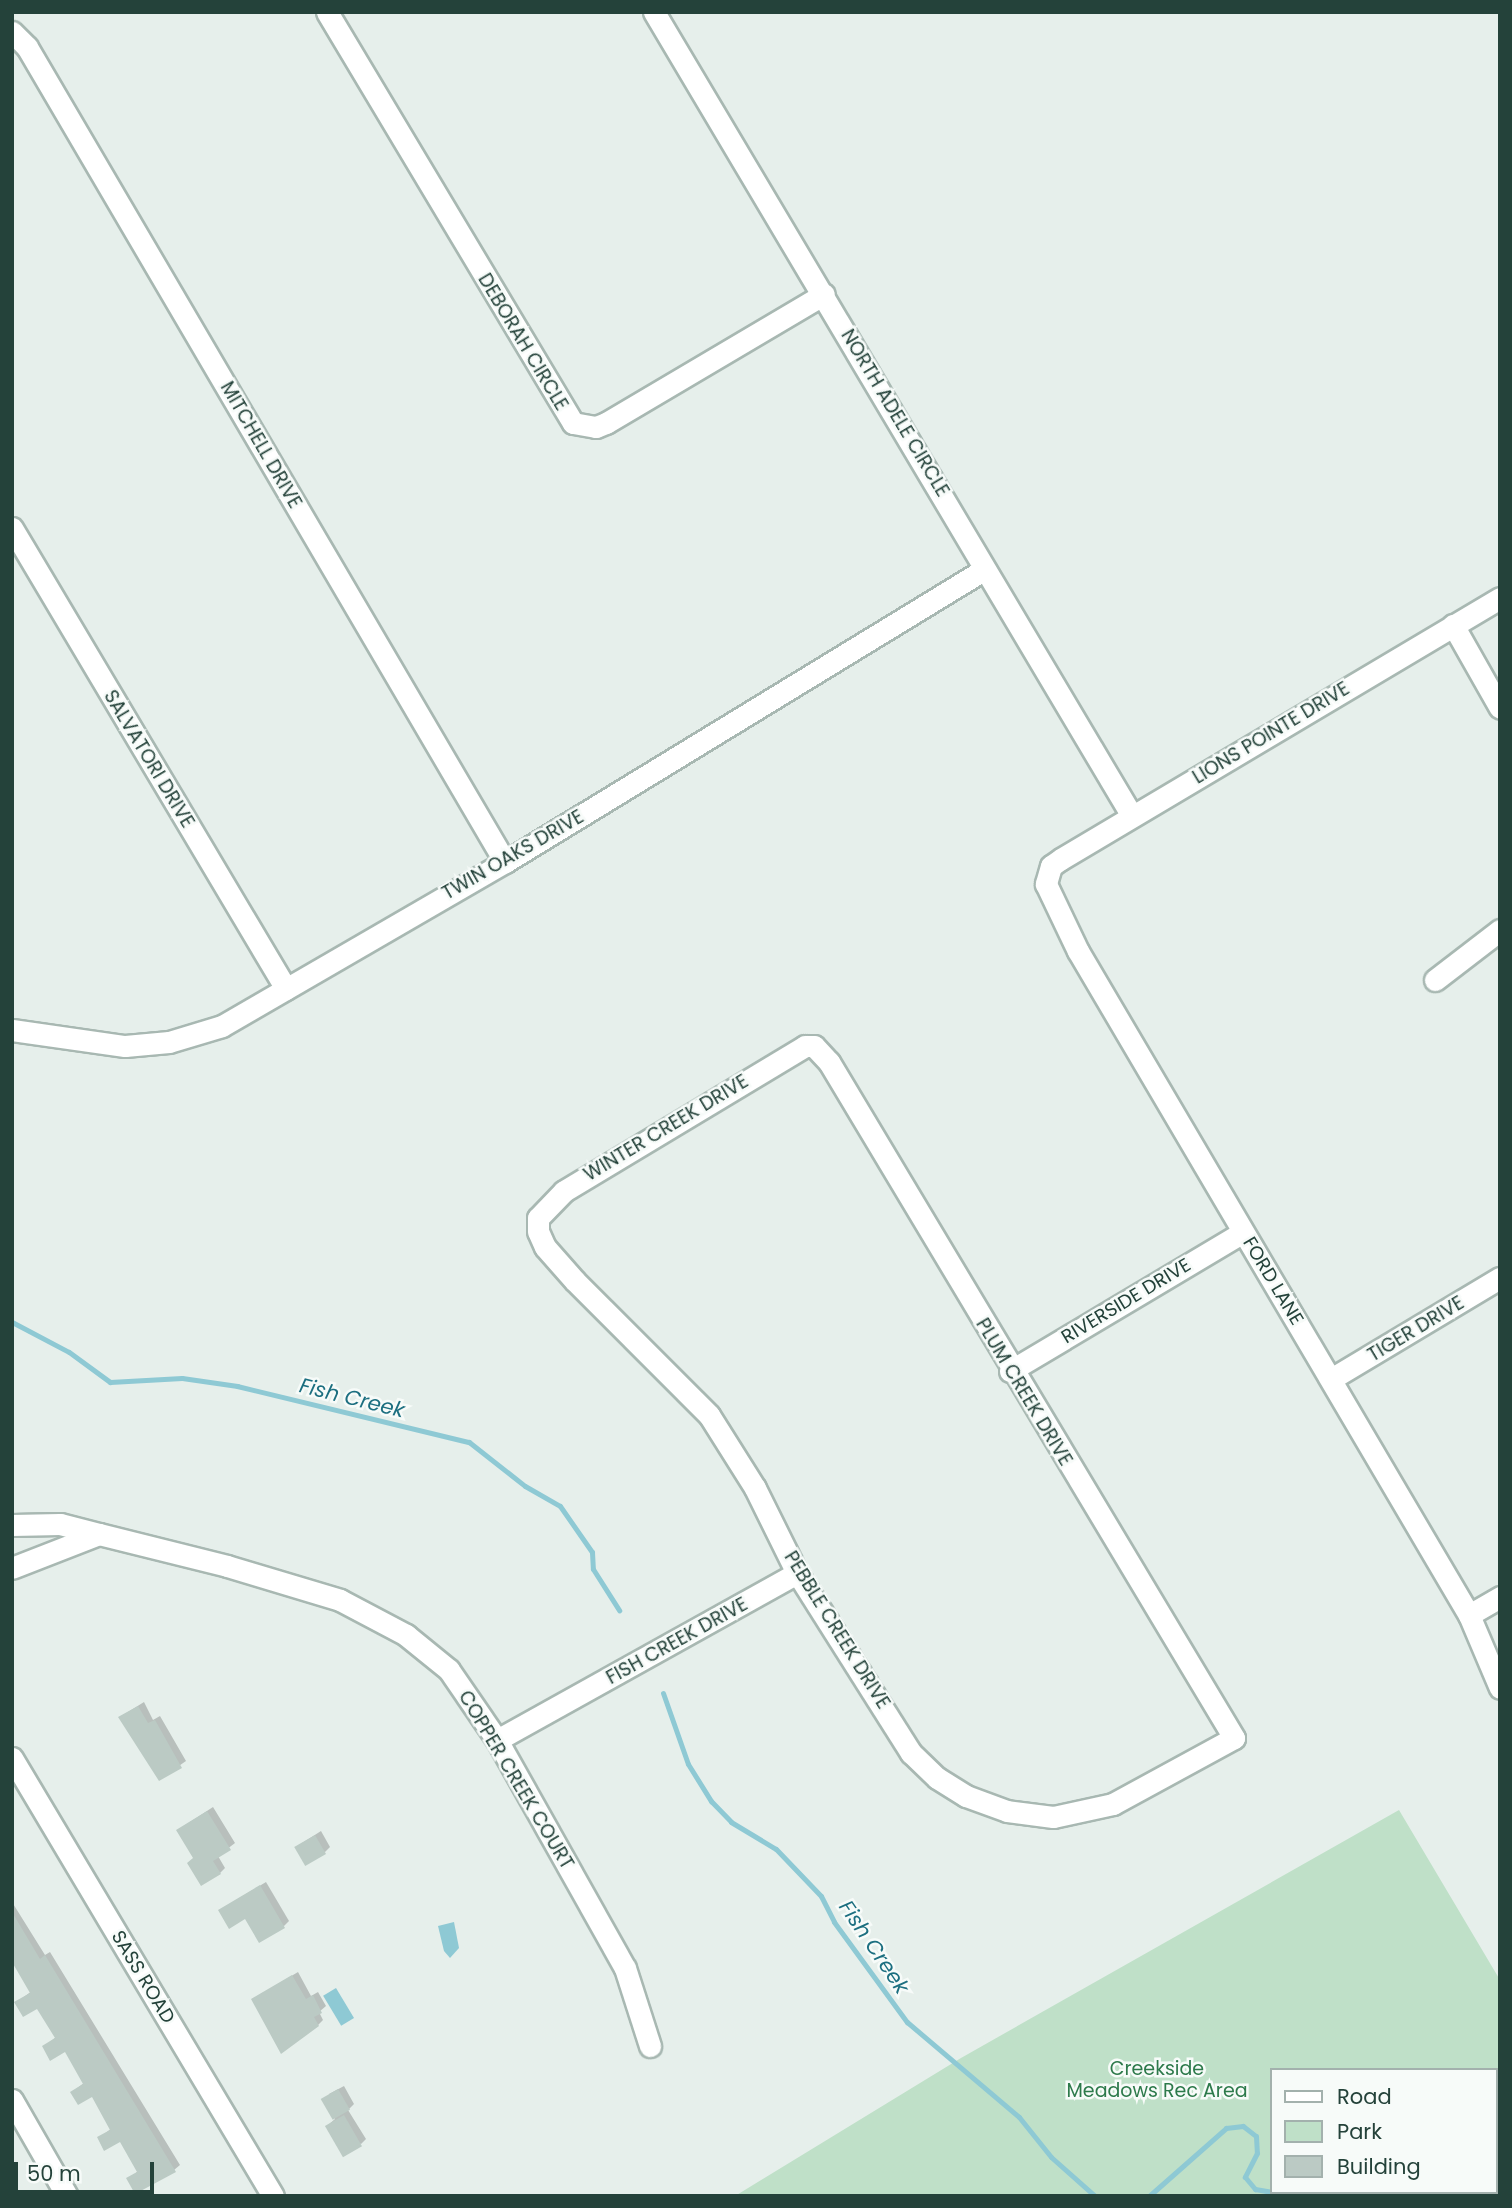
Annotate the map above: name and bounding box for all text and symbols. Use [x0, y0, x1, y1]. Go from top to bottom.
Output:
street label: DEBORAH CIRCLE [473, 269, 573, 415]
street label: NORTH ADELE CIRCLE [836, 325, 954, 501]
street label: MITCHELL DRIVE [215, 378, 307, 512]
street label: LIONS POINTE DRIVE [1189, 677, 1353, 789]
street label: SALVATORI DRIVE [99, 686, 199, 832]
street label: TWIN OAKS DRIVE [438, 805, 588, 905]
street label: WINTER CREEK DRIVE [580, 1070, 752, 1186]
street label: FORD LANE [1238, 1233, 1308, 1329]
street label: RIVERSIDE DRIVE [1057, 1253, 1195, 1349]
street label: TIGER DRIVE [1364, 1291, 1468, 1367]
street label: PLUM CREEK DRIVE [971, 1314, 1077, 1470]
water label: Fish Creek [297, 1373, 407, 1423]
street label: PEBBLE CREEK DRIVE [779, 1547, 895, 1713]
street label: FISH CREEK DRIVE [602, 1593, 752, 1689]
street label: COPPER CREEK COURT [454, 1687, 578, 1873]
water label: Fish Creek [834, 1895, 914, 1999]
street label: SASS ROAD [106, 1927, 180, 2027]
park label: Creekside Meadows Rec Area [1066, 2058, 1248, 2102]
legend [1270, 2068, 1498, 2194]
text: Road [1337, 2082, 1392, 2111]
text: Park [1337, 2117, 1382, 2146]
scale bar [18, 2148, 158, 2192]
text: Building [1337, 2152, 1421, 2181]
text: 50 m [27, 2159, 81, 2188]

